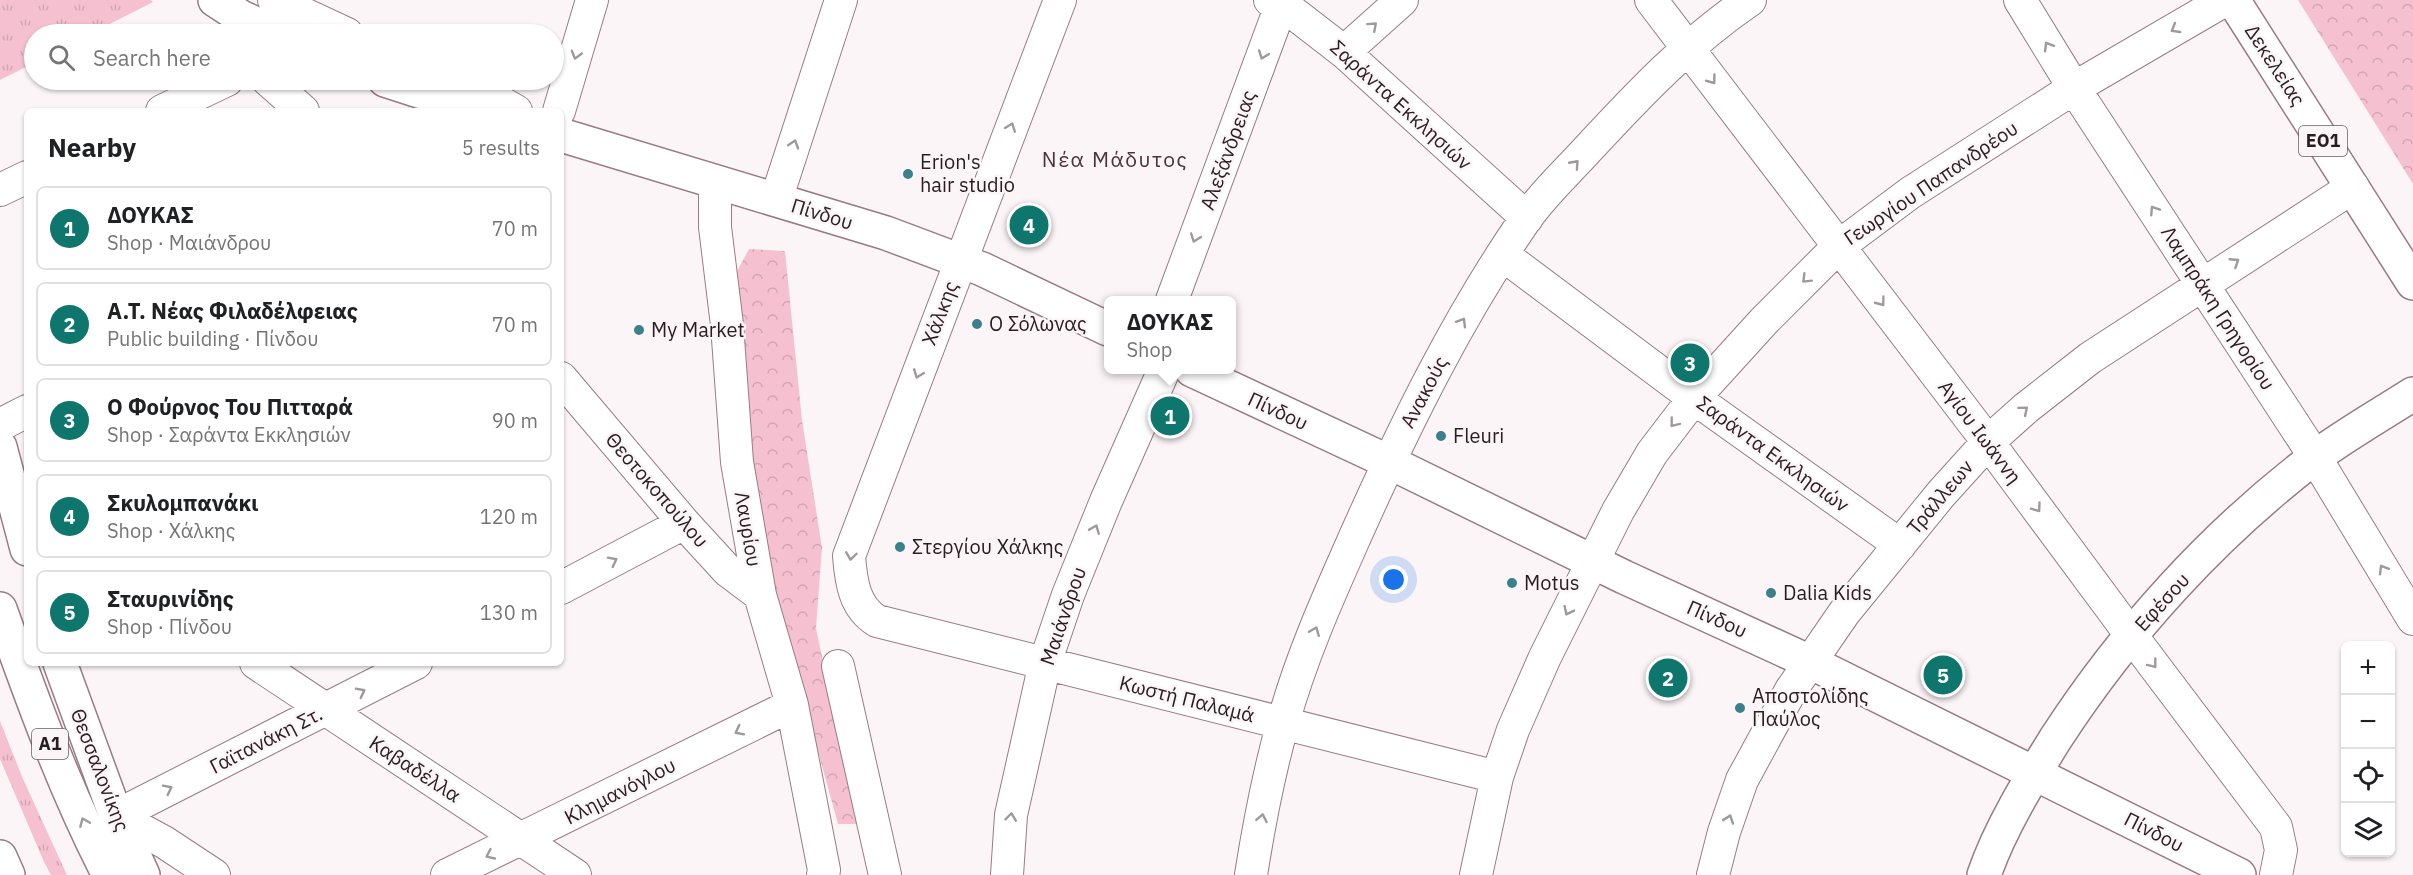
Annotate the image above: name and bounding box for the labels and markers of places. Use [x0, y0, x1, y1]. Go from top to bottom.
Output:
place label: Erion's hair studio [920, 148, 1015, 198]
marker: Erion's hair studio [901, 167, 915, 181]
pin: 4 [1010, 202, 1048, 248]
place label: Ο Σόλωνας [989, 310, 1087, 337]
place label: My Market [651, 316, 744, 343]
marker: Ο Σόλωνας [970, 317, 984, 331]
marker: My Market [632, 323, 646, 337]
pin: 3 [1670, 340, 1710, 386]
pin: 1 [1150, 394, 1190, 438]
place label: Fleuri [1453, 422, 1504, 449]
marker: Fleuri [1434, 429, 1448, 443]
place label: Στεργίου Χάλκης [912, 533, 1063, 560]
marker: Στεργίου Χάλκης [893, 540, 907, 554]
place label: Motus [1524, 569, 1580, 596]
marker: Motus [1505, 576, 1519, 590]
place label: Dalia Kids [1783, 579, 1872, 606]
marker: Dalia Kids [1764, 586, 1778, 600]
pin: 5 [1924, 652, 1962, 698]
pin: 2 [1648, 656, 1688, 700]
place label: Αποστολίδης Παύλος [1752, 682, 1869, 732]
marker: Αποστολίδης Παύλος [1733, 701, 1747, 715]

